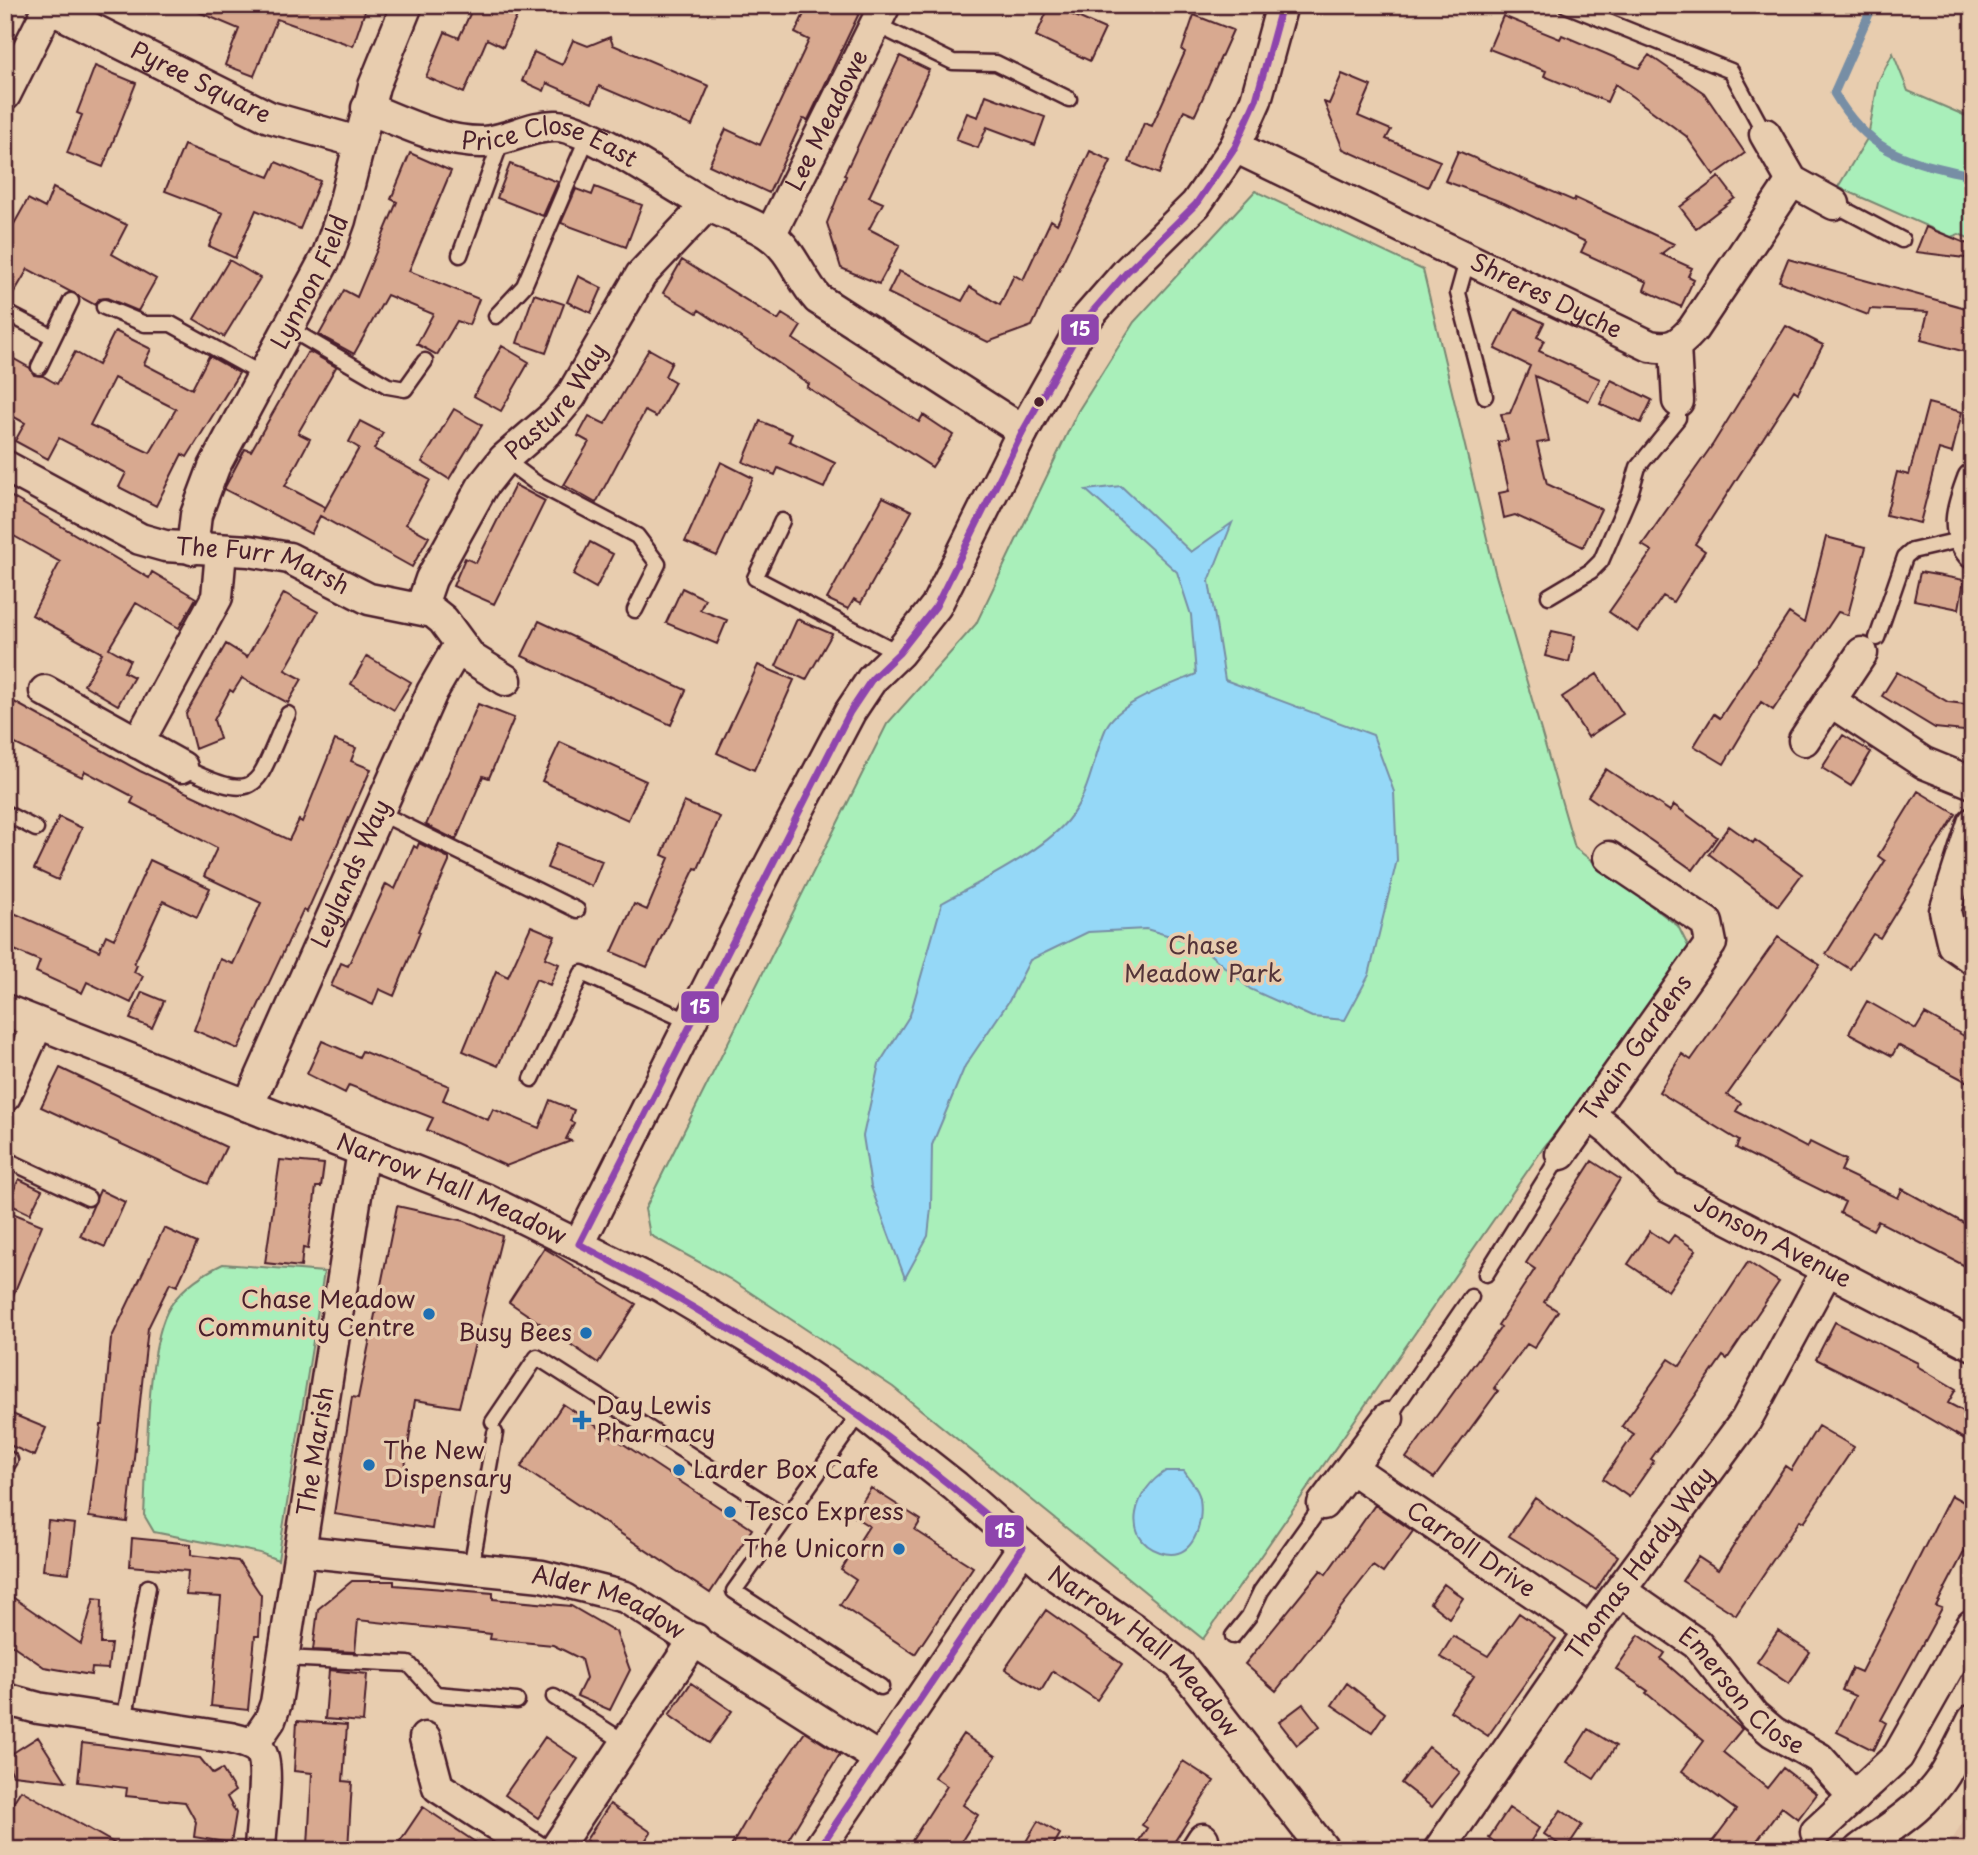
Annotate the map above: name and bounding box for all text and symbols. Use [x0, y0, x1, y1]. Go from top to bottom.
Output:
street label: Pyree Square [125, 31, 278, 131]
street label: Lee Meadowe [775, 43, 876, 196]
street label: Price Close East [460, 106, 645, 175]
street label: Lynnon Field [260, 210, 356, 355]
street label: Shreres Dyche [1465, 243, 1629, 346]
line badge: 15 [1060, 313, 1100, 346]
text: 15 [1069, 314, 1091, 342]
street label: Pasture Way [495, 335, 614, 467]
unlabelled marker [1032, 395, 1046, 409]
street label: The Furr Marsh [175, 527, 356, 602]
street label: Leylands Way [301, 793, 398, 953]
park label: Chase Meadow Park [1124, 926, 1282, 990]
street label: Twain Gardens [1570, 966, 1700, 1128]
line badge: 15 [680, 990, 720, 1024]
text: 15 [689, 992, 711, 1020]
street label: Narrow Hall Meadow [332, 1122, 574, 1253]
street label: Jonson Avenue [1688, 1183, 1859, 1295]
place label: Chase Meadow Community Centre [197, 1280, 415, 1344]
marker: Chase Meadow Community Centre [421, 1306, 437, 1322]
place label: Busy Bees [458, 1313, 572, 1349]
marker: Busy Bees [578, 1325, 594, 1341]
street label: The Marish [286, 1384, 342, 1518]
place label: Day Lewis Pharmacy [596, 1386, 715, 1450]
marker: Day Lewis Pharmacy [574, 1412, 590, 1428]
place label: The New Dispensary [383, 1431, 513, 1495]
place label: Larder Box Cafe [693, 1450, 879, 1486]
marker: The New Dispensary [361, 1457, 377, 1473]
street label: Thomas Hardy Way [1555, 1458, 1722, 1666]
marker: Larder Box Cafe [671, 1462, 687, 1478]
street label: Carroll Drive [1400, 1491, 1544, 1605]
place label: Tesco Express [744, 1492, 904, 1528]
marker: Tesco Express [722, 1504, 738, 1520]
line badge: 15 [984, 1514, 1025, 1548]
text: 15 [994, 1516, 1016, 1544]
place label: The Unicorn [743, 1529, 885, 1565]
marker: The Unicorn [891, 1541, 907, 1557]
street label: Alder Meadow [530, 1555, 693, 1647]
street label: Narrow Hall Meadow [1041, 1555, 1250, 1744]
street label: Emerson Close [1672, 1617, 1812, 1762]

